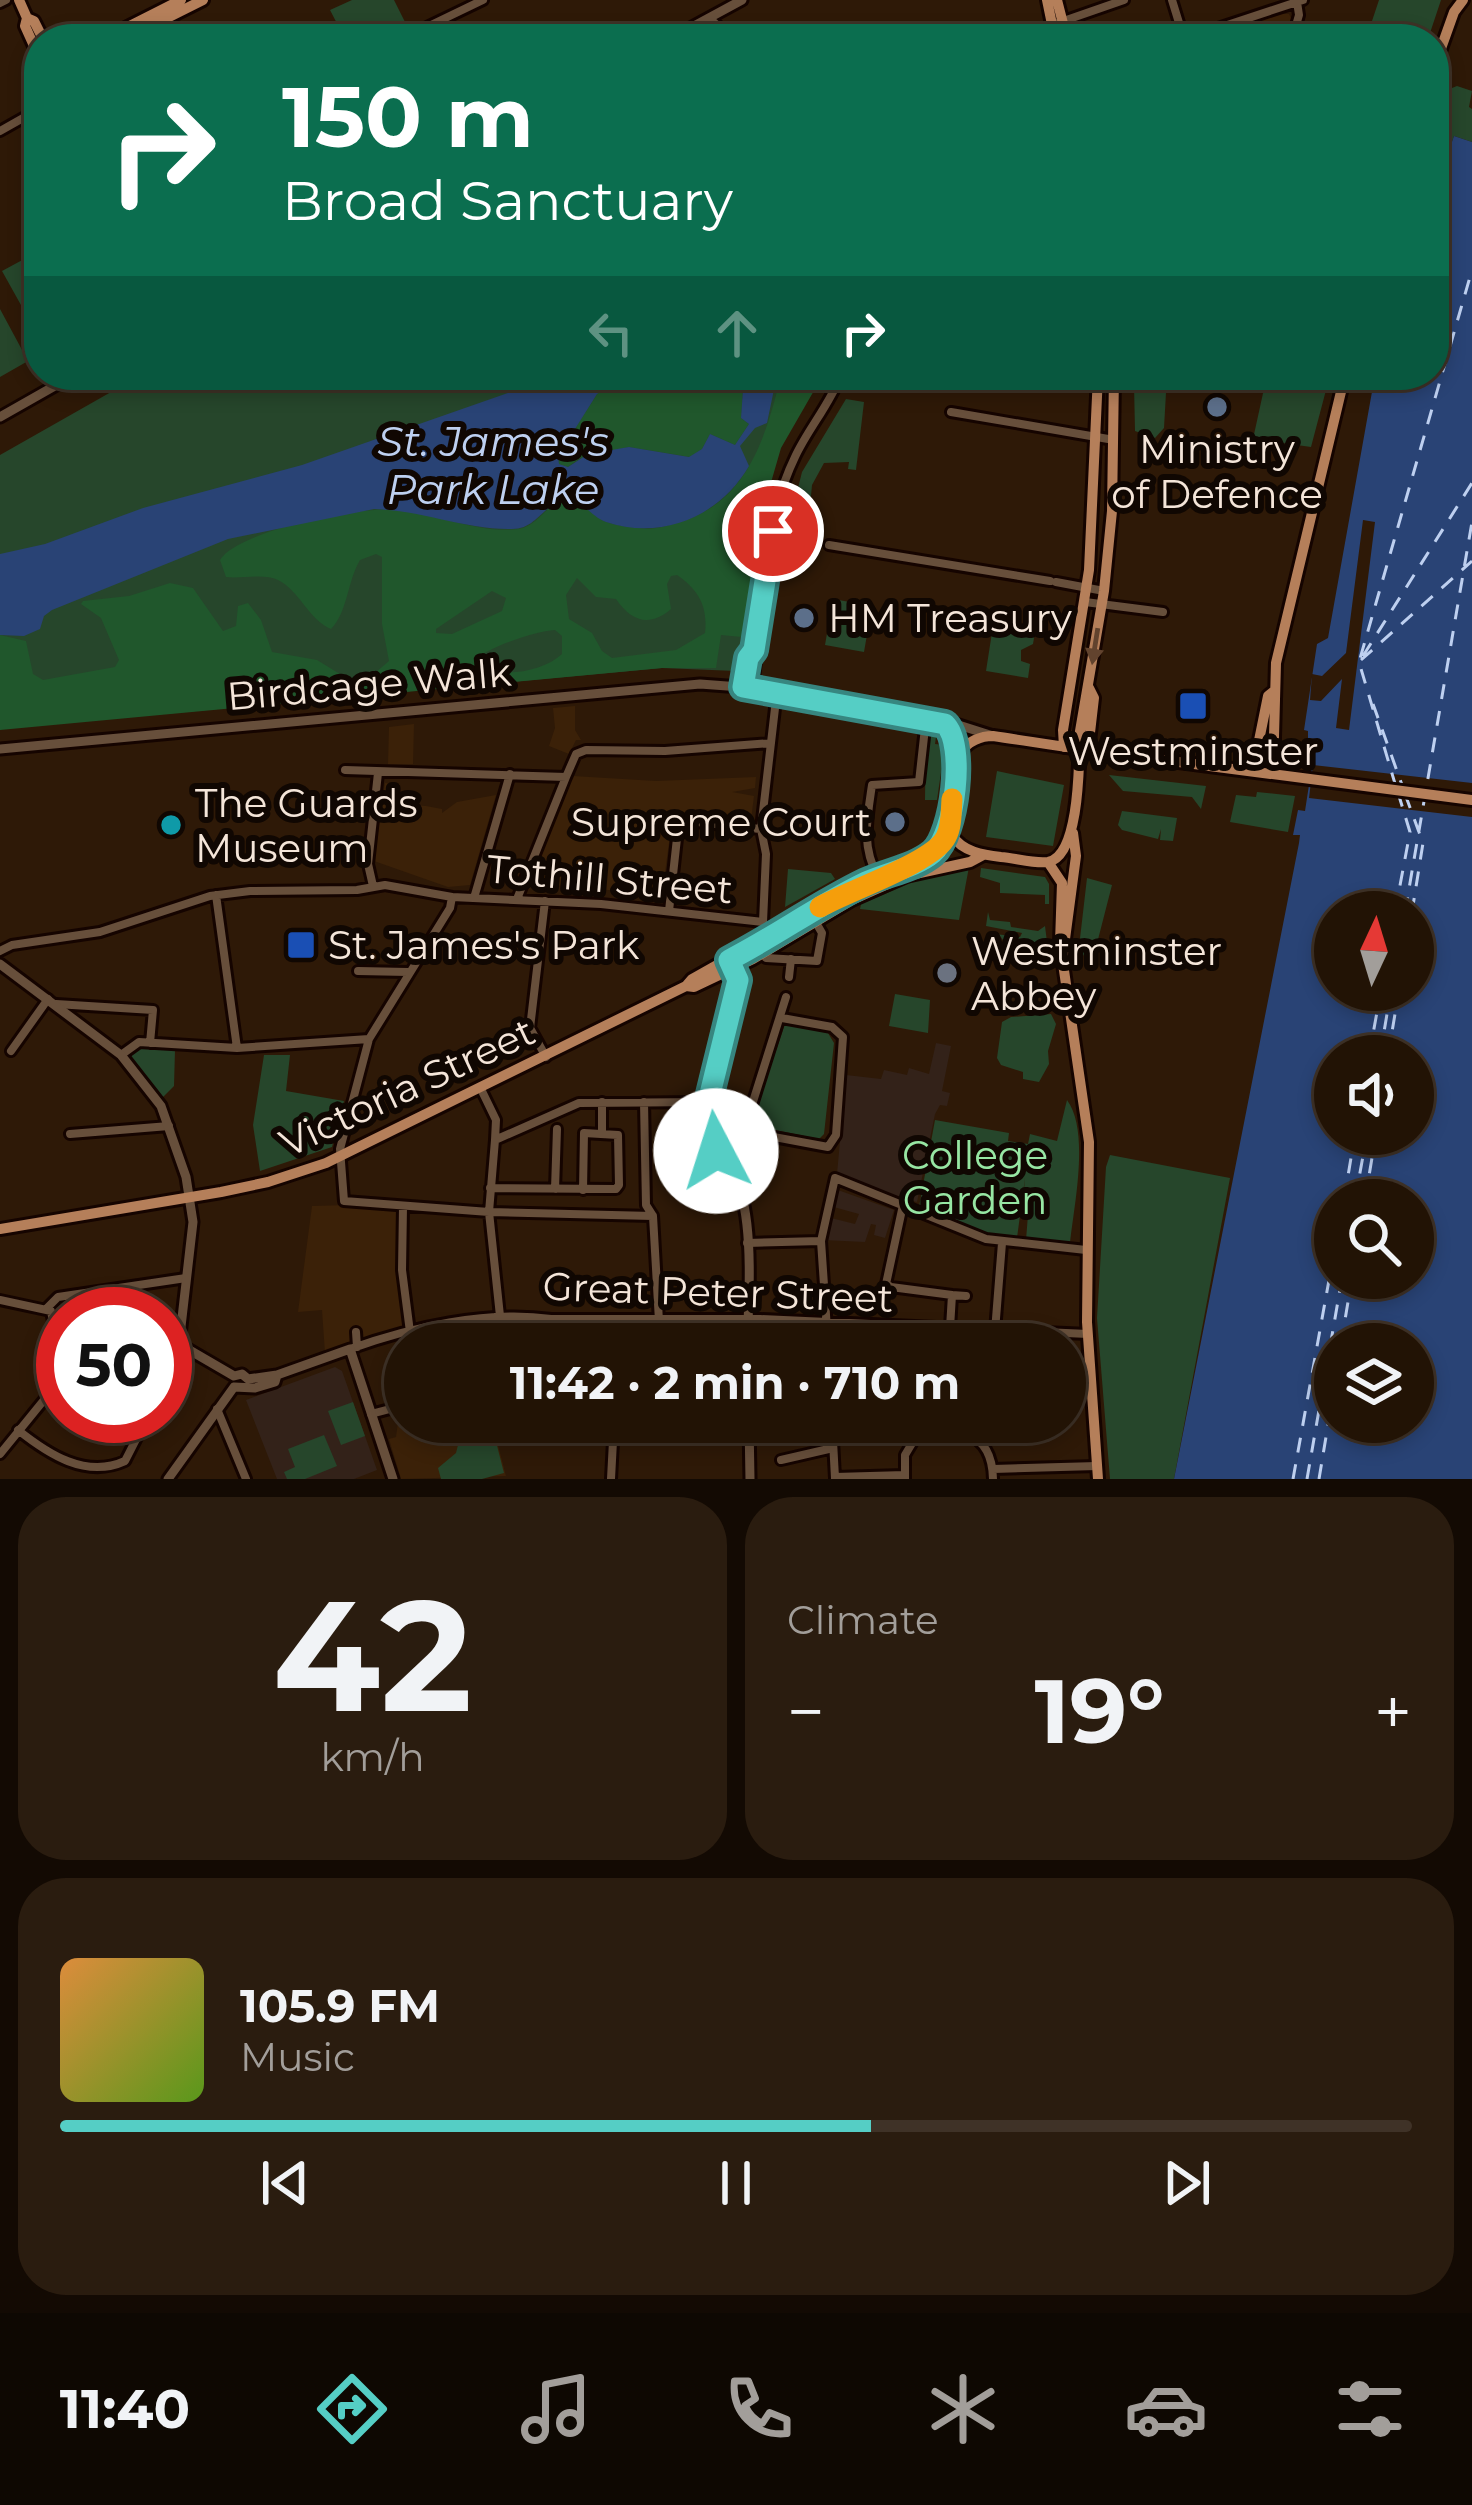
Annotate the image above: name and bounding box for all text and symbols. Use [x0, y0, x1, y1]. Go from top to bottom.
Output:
text: 150 m [282, 66, 534, 168]
icon: right [84, 72, 240, 228]
text: Broad Sanctuary [282, 168, 733, 234]
icon: left [578, 300, 644, 366]
icon: ahead [704, 300, 770, 366]
icon: right [830, 300, 896, 366]
marker: Ministry of Defence [1204, 394, 1230, 420]
water label: St. James's Park Lake [377, 415, 609, 515]
place label: Ministry of Defence [1111, 425, 1323, 518]
pin [722, 480, 824, 582]
icon: arrive [740, 498, 806, 564]
place label: HM Treasury [828, 594, 1073, 642]
marker: HM Treasury [791, 605, 817, 631]
one-way arrow [1085, 628, 1104, 665]
street label: Birdcage Walk [225, 648, 514, 720]
marker: Westminster [1177, 690, 1209, 722]
place label: Westminster [1067, 727, 1319, 775]
place label: The Guards Museum [195, 779, 418, 872]
place label: Supreme Court [571, 798, 871, 846]
marker: Supreme Court [882, 809, 908, 835]
marker: The Guards Museum [158, 812, 184, 838]
street label: Tothill Street [485, 844, 735, 914]
north arrow [1314, 891, 1434, 1011]
map controls [1314, 891, 1434, 1443]
place label: St. James's Park [328, 921, 640, 969]
place label: Westminster Abbey [971, 927, 1222, 1020]
marker: St. James's Park [285, 929, 317, 961]
marker: Westminster Abbey [934, 960, 960, 986]
street label: Victoria Street [272, 1007, 542, 1167]
button: sound [1314, 1035, 1434, 1155]
position arrow [653, 1088, 779, 1214]
park label: College Garden [902, 1131, 1048, 1224]
button: search [1314, 1179, 1434, 1299]
street label: Great Peter Street [542, 1262, 894, 1322]
speed limit sign: 50 [36, 1287, 192, 1443]
button: layers [1314, 1323, 1434, 1443]
text: 11:42 · 2 min · 710 m [510, 1355, 960, 1410]
text: 42 [273, 1560, 472, 1750]
text: Climate [787, 1596, 939, 1644]
text: 19° [1034, 1656, 1165, 1766]
text: − [787, 1671, 825, 1752]
text: + [1374, 1671, 1412, 1752]
text: km/h [320, 1733, 425, 1781]
text: 105.9 FM [240, 1978, 440, 2033]
text: Music [240, 2033, 355, 2081]
icon: previous [252, 2150, 318, 2216]
icon: pause [703, 2150, 769, 2216]
icon: next [1154, 2150, 1220, 2216]
icon: directions [310, 2367, 394, 2451]
icon: music [514, 2367, 598, 2451]
icon: phone [717, 2367, 801, 2451]
icon: climate [921, 2367, 1005, 2451]
icon: car [1124, 2367, 1208, 2451]
icon: filters [1328, 2367, 1412, 2451]
text: 11:40 [60, 2376, 190, 2442]

